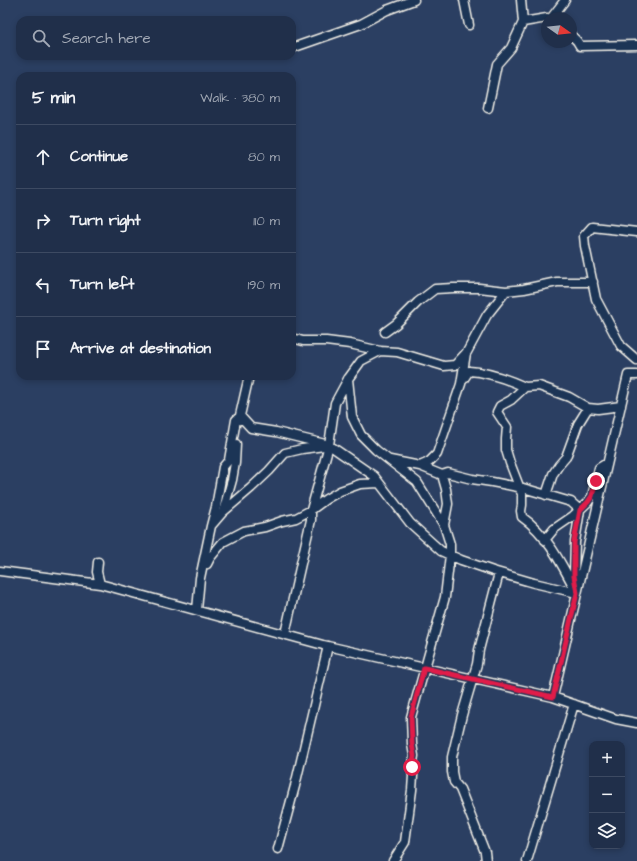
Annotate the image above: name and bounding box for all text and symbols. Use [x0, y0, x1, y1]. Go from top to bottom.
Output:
north arrow [541, 12, 577, 48]
search box [16, 16, 296, 60]
icon: search [30, 27, 52, 49]
text: Search here [62, 28, 151, 49]
text: 5 min [32, 86, 75, 110]
text: Walk · 380 m [200, 89, 280, 107]
icon: ahead [32, 146, 54, 168]
text: Continue [70, 146, 128, 167]
text: 80 m [248, 148, 280, 166]
icon: right [32, 210, 54, 232]
text: Turn right [70, 210, 141, 231]
text: 110 m [253, 212, 280, 230]
icon: left [32, 274, 54, 296]
text: Turn left [70, 274, 134, 295]
text: 190 m [247, 276, 280, 294]
icon: arrive [32, 338, 54, 360]
text: Arrive at destination [70, 338, 211, 359]
route end [587, 472, 605, 490]
map controls [589, 741, 625, 849]
button: + [589, 741, 625, 777]
route start [403, 758, 421, 776]
button: − [589, 777, 625, 813]
button: layers [589, 813, 625, 849]

